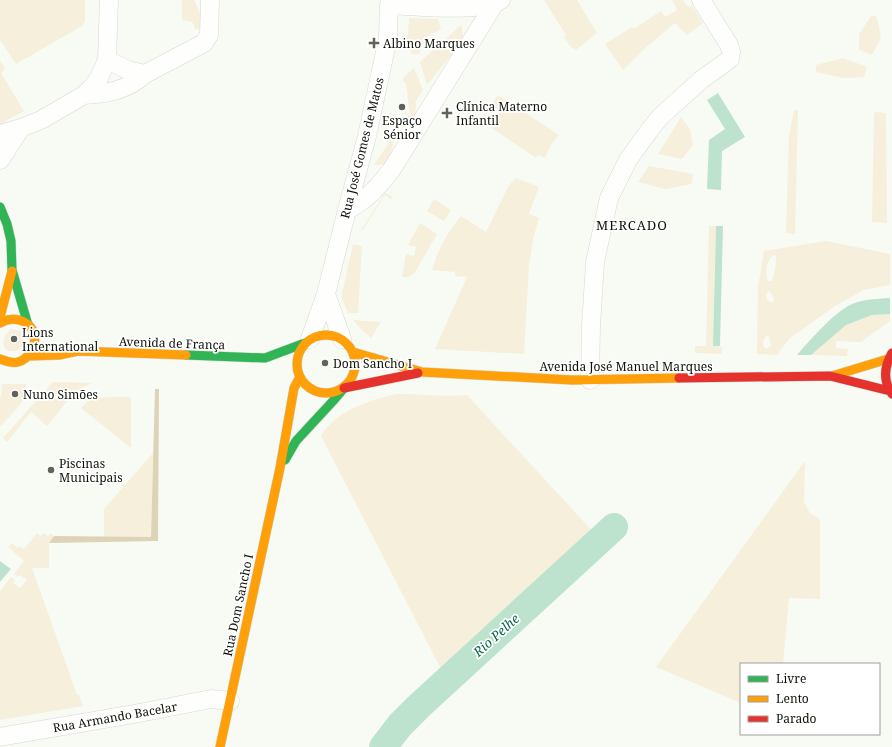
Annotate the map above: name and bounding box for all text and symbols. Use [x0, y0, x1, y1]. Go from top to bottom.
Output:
place label: Albino Marques [383, 35, 475, 52]
marker: Albino Marques [368, 37, 380, 49]
street label: Rua José Gomes de Matos [336, 76, 388, 220]
place label: Clínica Materno Infantil [456, 98, 547, 129]
marker: Espaço Sénior [397, 102, 407, 112]
marker: Clínica Materno Infantil [441, 107, 453, 119]
place label: Espaço Sénior [382, 112, 422, 143]
district label: MERCADO [596, 216, 668, 234]
place label: Lions International [22, 324, 98, 355]
street label: Avenida de França [118, 333, 226, 353]
marker: Lions International [9, 334, 19, 344]
place label: Dom Sancho I [333, 355, 412, 372]
marker: Dom Sancho I [320, 358, 330, 368]
street label: Avenida José Manuel Marques [539, 358, 713, 375]
place label: Nuno Simões [23, 386, 98, 403]
marker: Nuno Simões [10, 389, 20, 399]
place label: Piscinas Municipais [59, 455, 123, 486]
marker: Piscinas Municipais [46, 465, 56, 475]
street label: Rua Dom Sancho I [219, 552, 257, 658]
water label: Rio Pelhe [468, 609, 523, 661]
legend [740, 663, 880, 735]
text: Livre [776, 670, 806, 687]
text: Lento [776, 690, 809, 707]
street label: Rua Armando Bacelar [52, 698, 179, 736]
text: Parado [776, 710, 817, 727]

